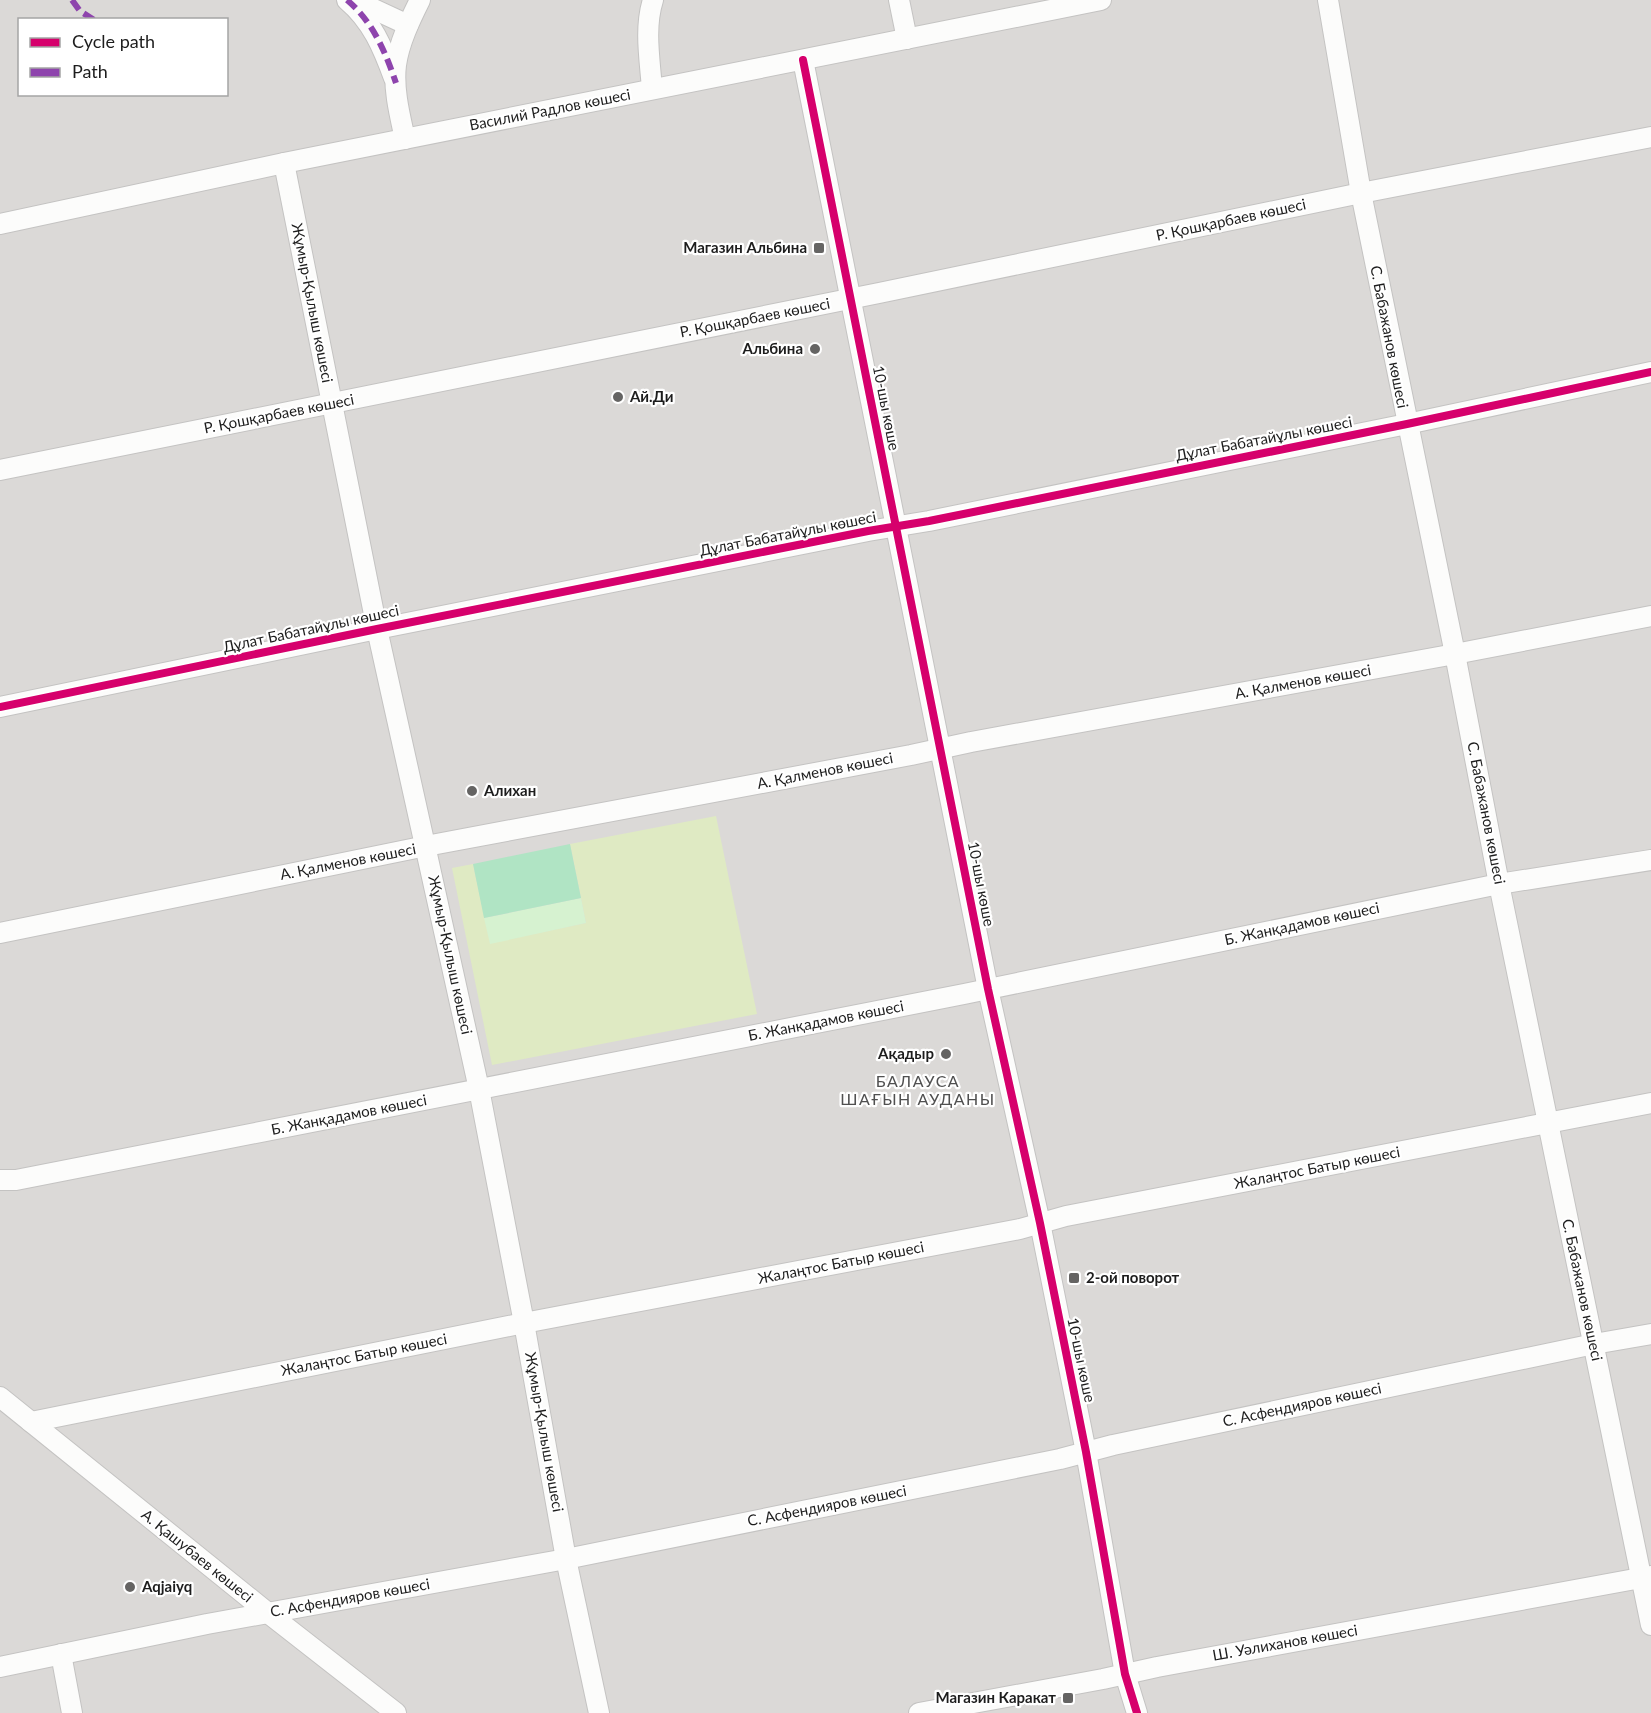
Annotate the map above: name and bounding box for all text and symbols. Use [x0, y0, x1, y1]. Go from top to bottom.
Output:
legend [18, 18, 228, 96]
text: Cycle path [72, 30, 155, 52]
text: Path [72, 60, 108, 82]
street label: Василий Радлов көшесі [468, 85, 632, 133]
street label: Р. Қошқарбаев көшесі [1154, 194, 1307, 244]
street label: Жұмыр-Қылыш көшесі [289, 222, 337, 384]
place label: Магазин Альбина [683, 238, 807, 256]
marker: Магазин Альбина [812, 241, 826, 255]
street label: С. Бабажанов көшесі [1367, 264, 1413, 410]
street label: Р. Қошқарбаев көшесі [678, 294, 831, 340]
place label: Альбина [741, 339, 803, 357]
marker: Альбина [808, 342, 822, 356]
street label: 10-шы көше [870, 364, 904, 452]
place label: Ай.Ди [629, 387, 673, 405]
street label: Р. Қошқарбаев көшесі [202, 390, 355, 436]
marker: Ай.Ди [611, 390, 625, 404]
street label: Дұлат Бабатайұлы көшесі [1174, 412, 1354, 464]
street label: Дұлат Бабатайұлы көшесі [698, 507, 878, 559]
street label: Дұлат Бабатайұлы көшесі [221, 601, 400, 655]
street label: А. Қалменов көшесі [1233, 660, 1372, 702]
street label: С. Бабажанов көшесі [1464, 740, 1510, 886]
street label: А. Қалменов көшесі [755, 748, 894, 792]
place label: Алихан [483, 781, 536, 799]
marker: Алихан [465, 784, 479, 798]
street label: А. Қалменов көшесі [278, 839, 417, 883]
street label: 10-шы көше [965, 840, 999, 928]
street label: Жұмыр-Қылыш көшесі [425, 874, 477, 1036]
street label: Б. Жанқадамов көшесі [1223, 898, 1381, 948]
street label: Б. Жанқадамов көшесі [746, 996, 905, 1044]
place label: Ақадыр [877, 1044, 934, 1062]
marker: Ақадыр [939, 1047, 953, 1061]
district label: БАЛАУСА ШАҒЫН АУДАНЫ [840, 1071, 996, 1108]
street label: Б. Жанқадамов көшесі [269, 1090, 428, 1138]
street label: Жалаңтос Батыр көшесі [1232, 1142, 1401, 1192]
street label: С. Бабажанов көшесі [1559, 1217, 1607, 1363]
street label: Жалаңтос Батыр көшесі [756, 1237, 925, 1287]
place label: 2-ой поворот [1086, 1268, 1180, 1286]
marker: 2-ой поворот [1067, 1271, 1081, 1285]
street label: 10-шы көше [1064, 1316, 1100, 1404]
street label: Жалаңтос Батыр көшесі [279, 1329, 448, 1379]
street label: Жұмыр-Қылыш көшесі [522, 1350, 568, 1513]
street label: С. Асфендияров көшесі [1221, 1378, 1383, 1430]
street label: С. Асфендияров көшесі [746, 1481, 908, 1529]
street label: А. Қашубаев көшесі [138, 1505, 257, 1606]
street label: С. Асфендияров көшесі [269, 1574, 431, 1620]
place label: Aqjaiyq [141, 1577, 192, 1595]
marker: Aqjaiyq [123, 1580, 137, 1594]
street label: Ш. Уәлиханов көшесі [1211, 1620, 1359, 1664]
place label: Магазин Каракат [935, 1688, 1056, 1706]
marker: Магазин Каракат [1061, 1691, 1075, 1705]

